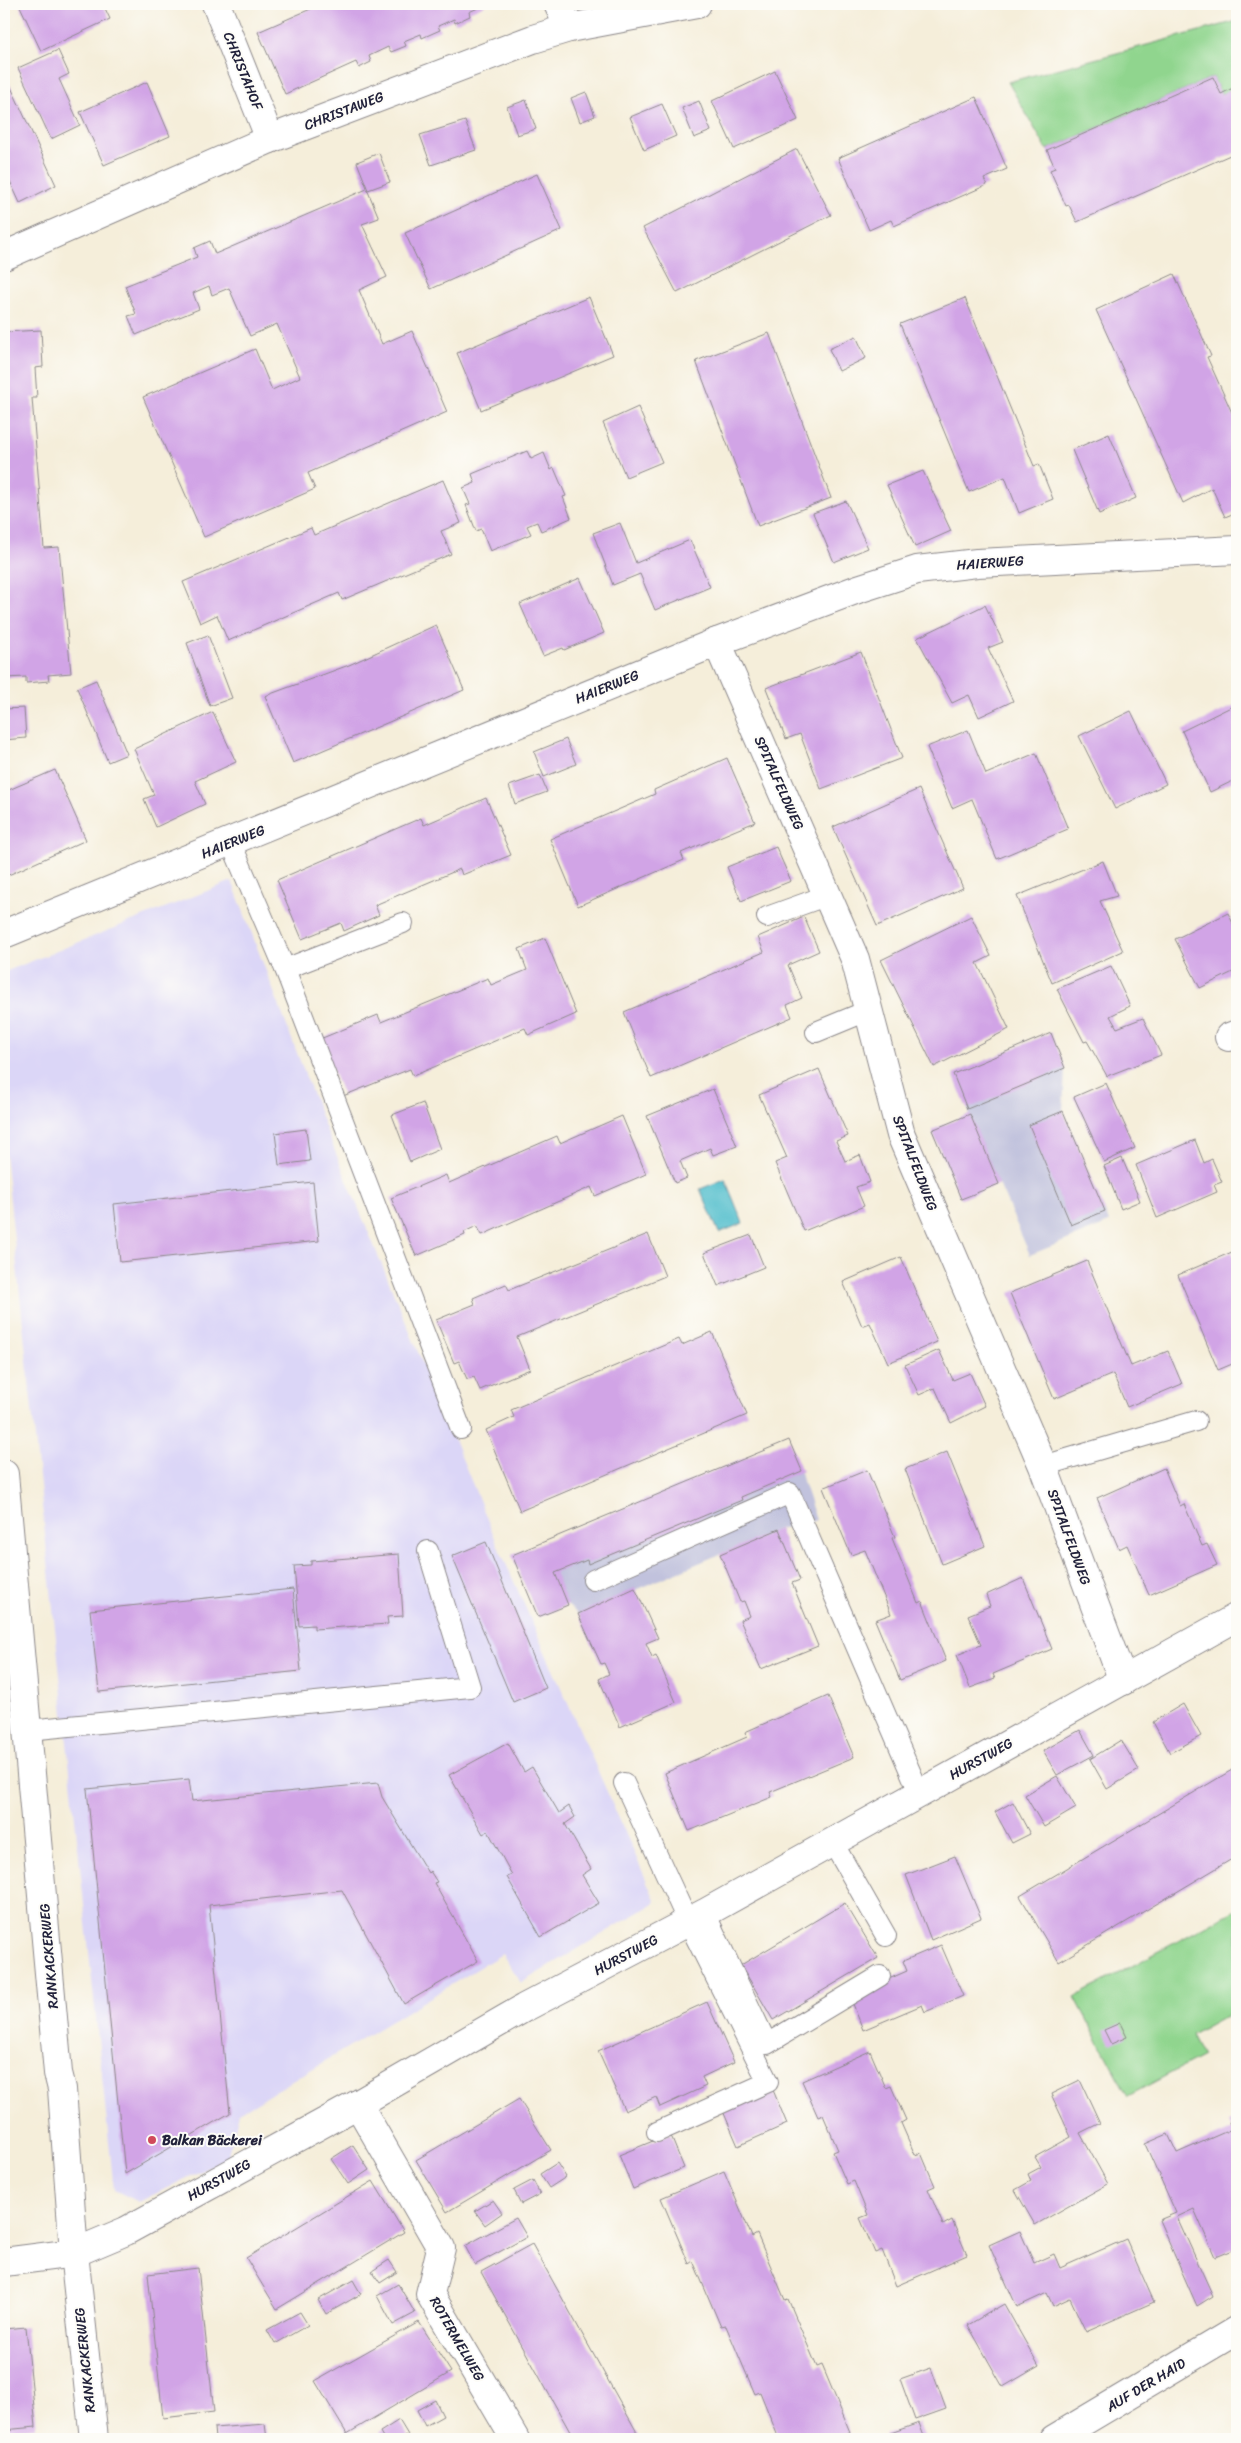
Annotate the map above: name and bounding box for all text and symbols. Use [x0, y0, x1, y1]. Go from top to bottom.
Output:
street label: CHRISTAHOF [216, 28, 271, 115]
street label: CHRISTAWEG [300, 84, 388, 138]
street label: HAIERWEG [956, 548, 1025, 578]
street label: HAIERWEG [571, 663, 643, 711]
street label: SPITALFELDWEG [747, 732, 811, 835]
street label: HAIERWEG [197, 818, 269, 866]
street label: SPITALFELDWEG [885, 1111, 945, 1215]
street label: SPITALFELDWEG [1040, 1485, 1098, 1589]
street label: HURSTWEG [944, 1731, 1018, 1787]
street label: RANKACKERWEG [32, 1902, 66, 2010]
street label: HURSTWEG [589, 1927, 663, 1983]
place label: Balkan Bäckerei [162, 2128, 263, 2153]
marker: Balkan Bäckerei [146, 2134, 158, 2146]
street label: HURSTWEG [182, 2152, 256, 2208]
street label: ROTERMELWEG [423, 2292, 492, 2386]
street label: RANKACKERWEG [67, 2306, 103, 2414]
street label: AUF DER HAID [1100, 2351, 1191, 2419]

